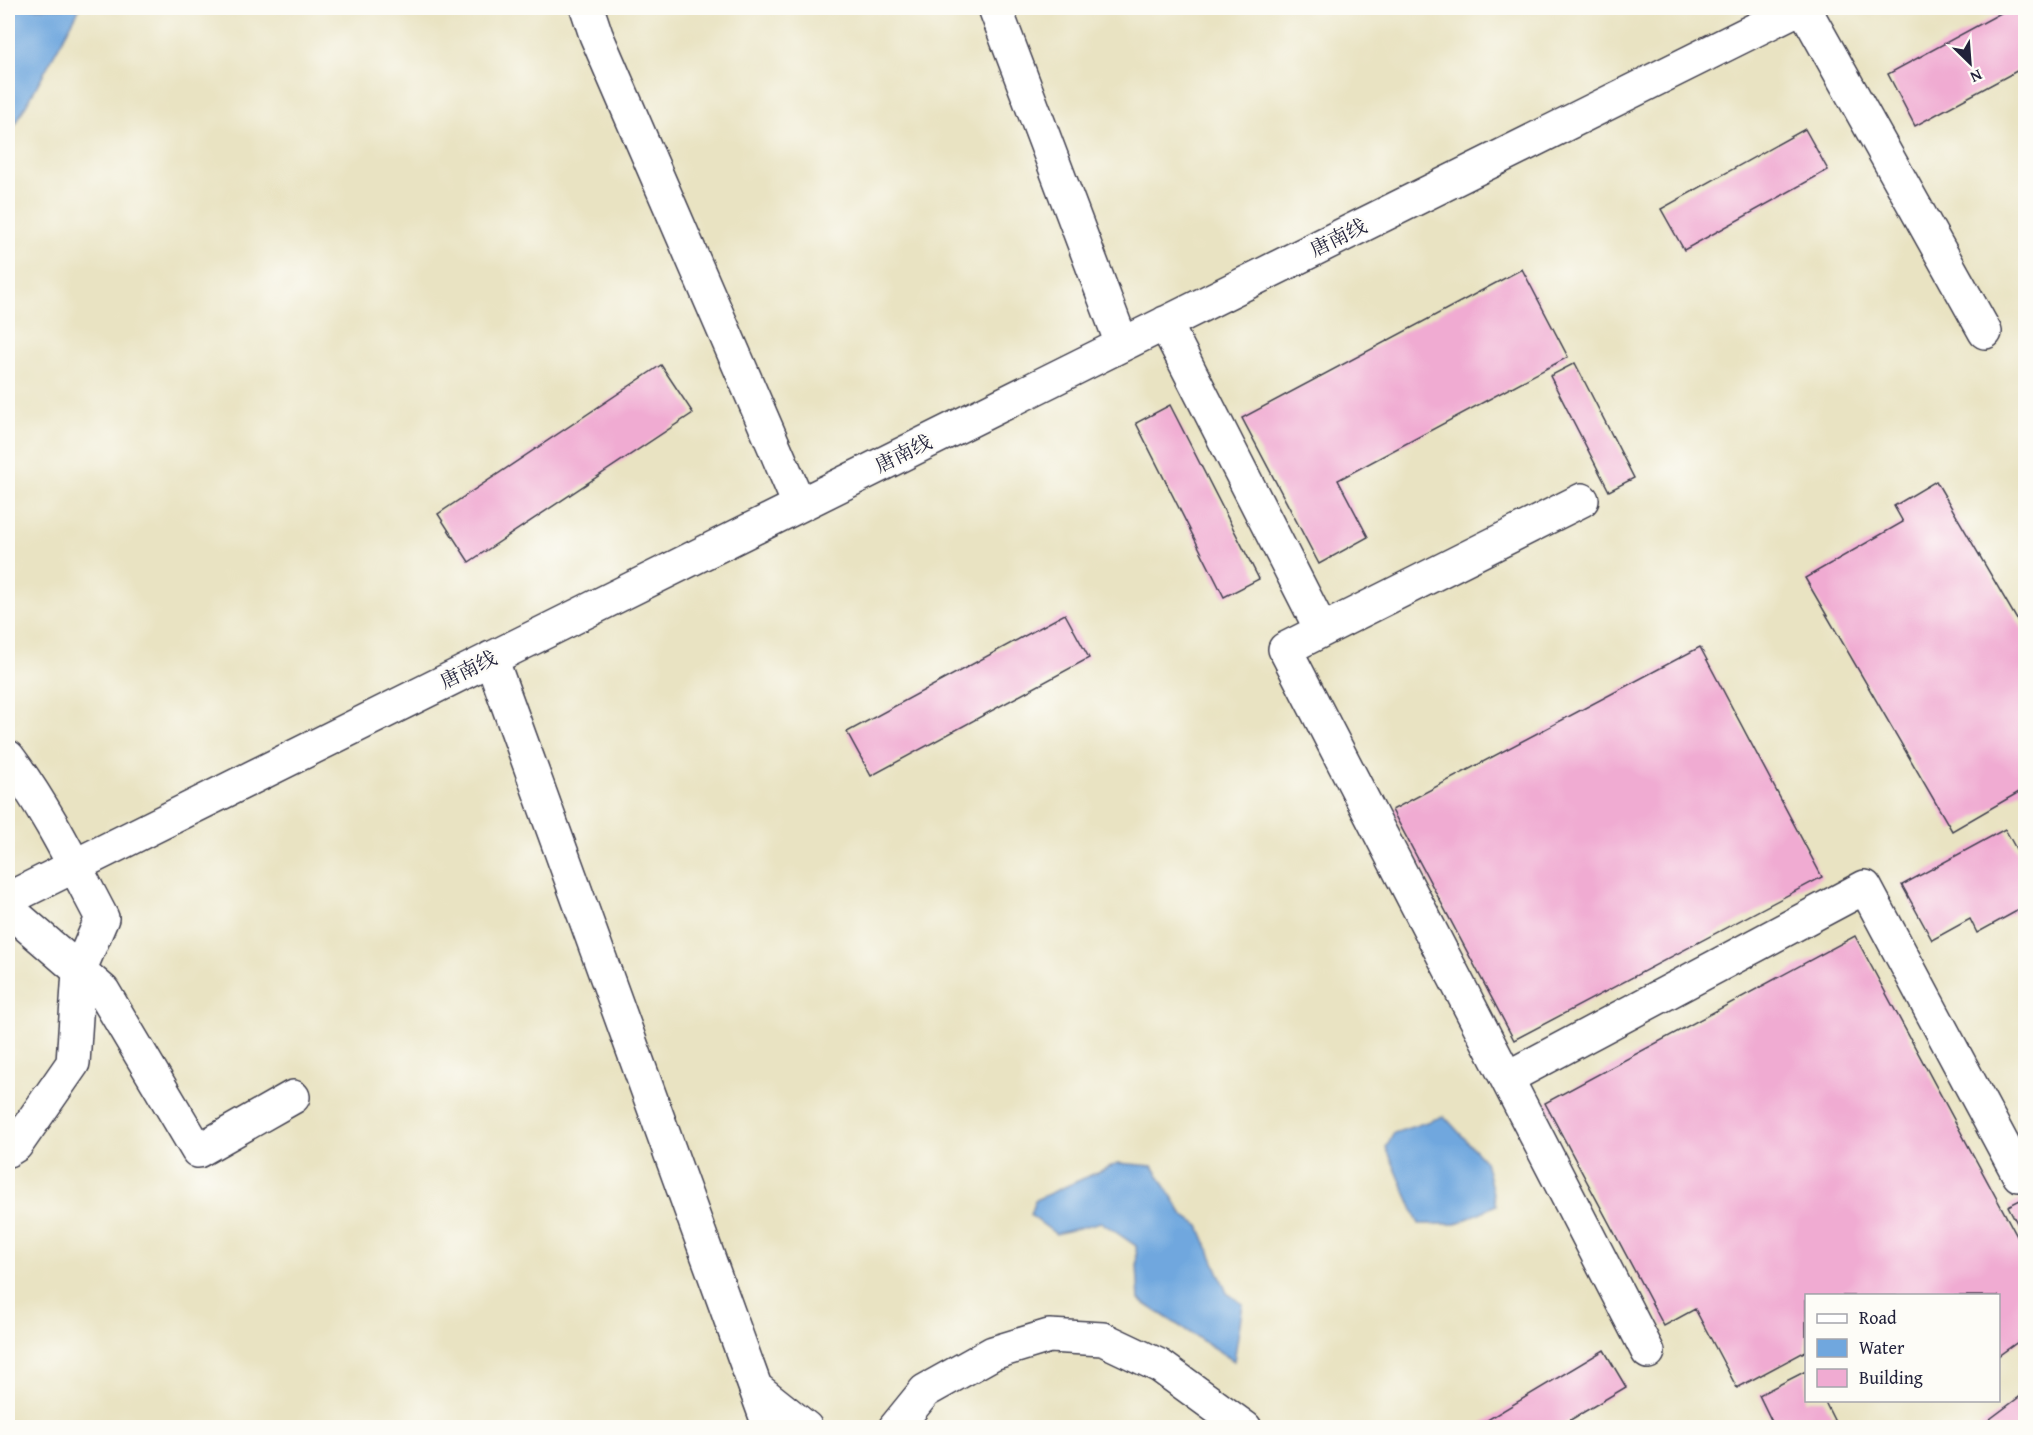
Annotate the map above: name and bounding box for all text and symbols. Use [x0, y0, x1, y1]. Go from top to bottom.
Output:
north arrow [1940, 33, 2000, 93]
text: N [1966, 63, 1986, 90]
street label: 唐南线 [1305, 211, 1371, 263]
street label: 唐南线 [870, 427, 936, 479]
street label: 唐南线 [435, 643, 501, 695]
legend [1805, 1294, 2000, 1402]
text: Road [1859, 1304, 1897, 1331]
text: Water [1859, 1334, 1905, 1361]
text: Building [1859, 1364, 1923, 1391]

